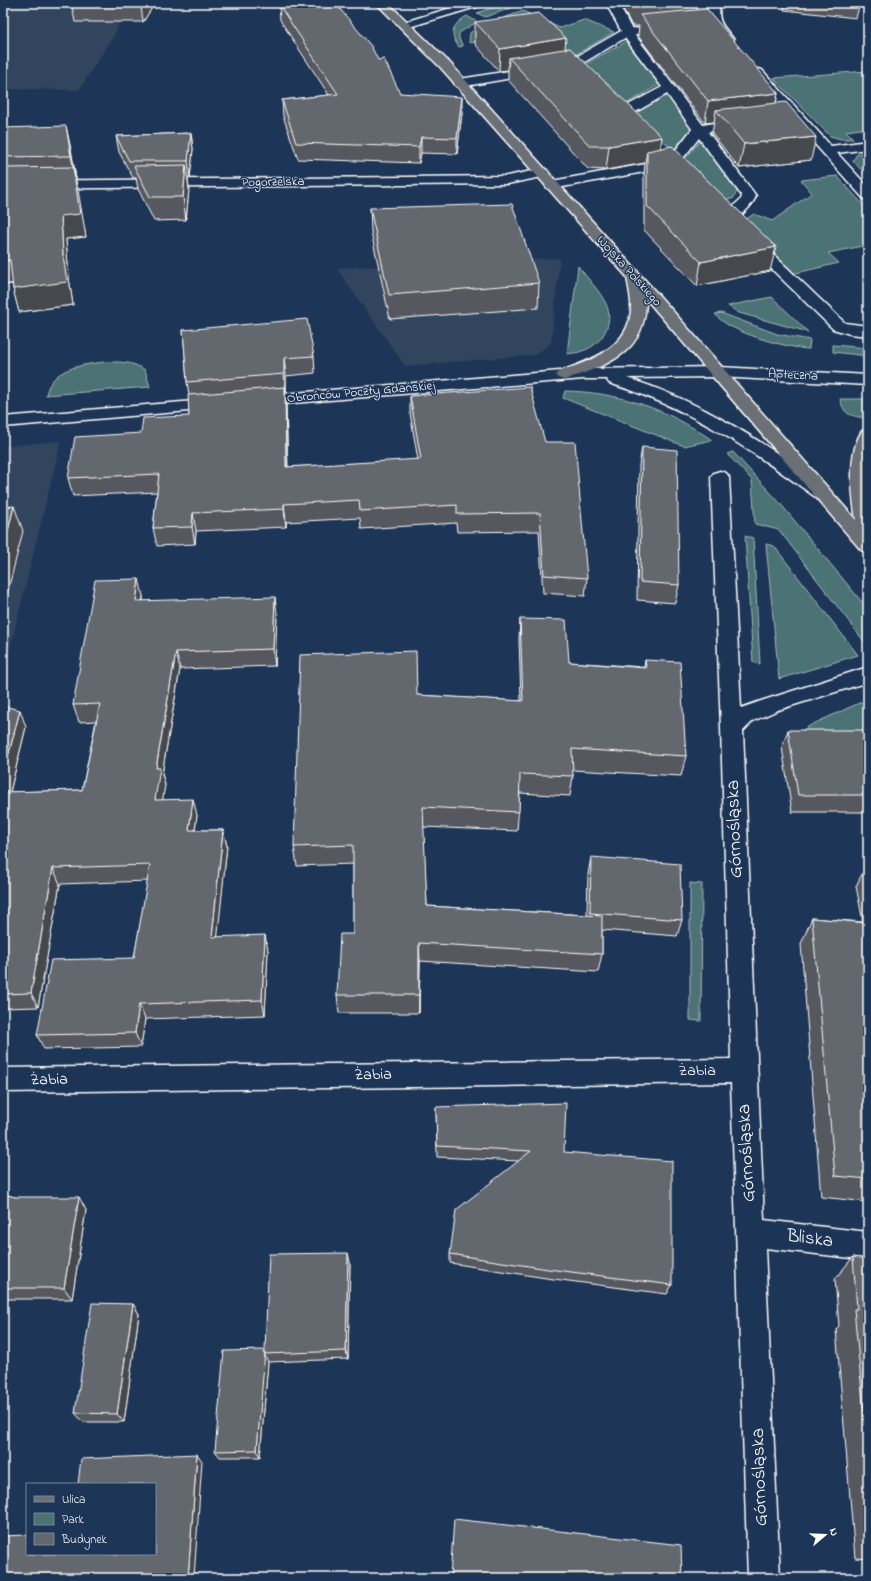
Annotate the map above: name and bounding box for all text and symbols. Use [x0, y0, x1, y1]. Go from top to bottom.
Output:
street label: Pogorzelska [241, 172, 305, 193]
street label: Wojska Polskiego [591, 231, 666, 312]
street label: Apteczna [768, 364, 818, 386]
street label: Obrońców Poczty Gdańskiej [286, 376, 436, 409]
street label: Górnośląska [720, 779, 750, 879]
street label: Żabia [678, 1059, 716, 1083]
street label: Żabia [354, 1063, 392, 1087]
street label: Żabia [30, 1068, 68, 1092]
street label: Górnośląska [731, 1103, 763, 1203]
street label: Bliska [784, 1223, 835, 1255]
street label: Górnośląska [745, 1427, 775, 1527]
legend [26, 1483, 156, 1555]
text: Ulica [62, 1491, 86, 1509]
text: Park [62, 1511, 84, 1529]
north arrow [805, 1515, 845, 1555]
text: N [825, 1526, 842, 1538]
text: Budynek [61, 1531, 108, 1550]

